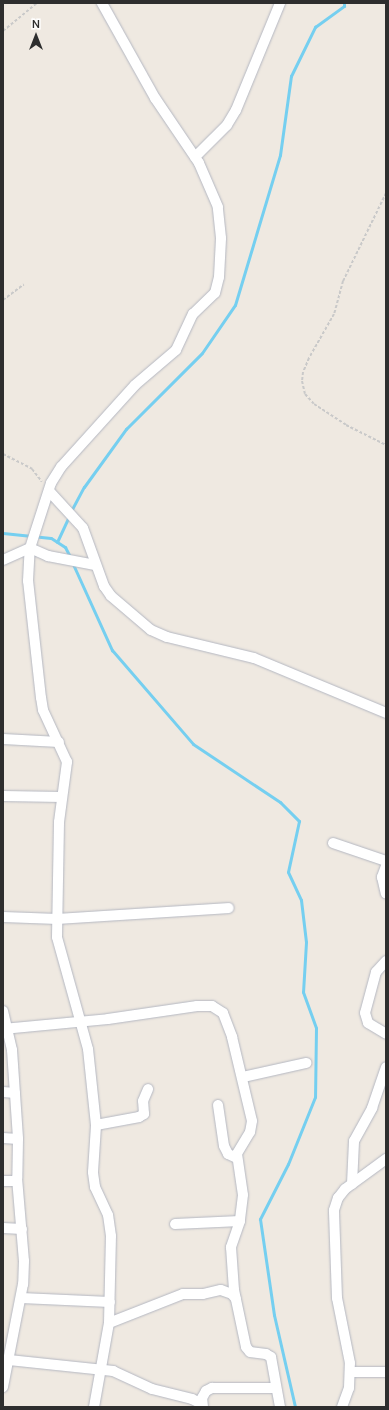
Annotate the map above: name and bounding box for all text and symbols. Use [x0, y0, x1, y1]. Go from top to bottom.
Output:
north arrow [16, 16, 56, 56]
text: N [32, 16, 40, 31]

